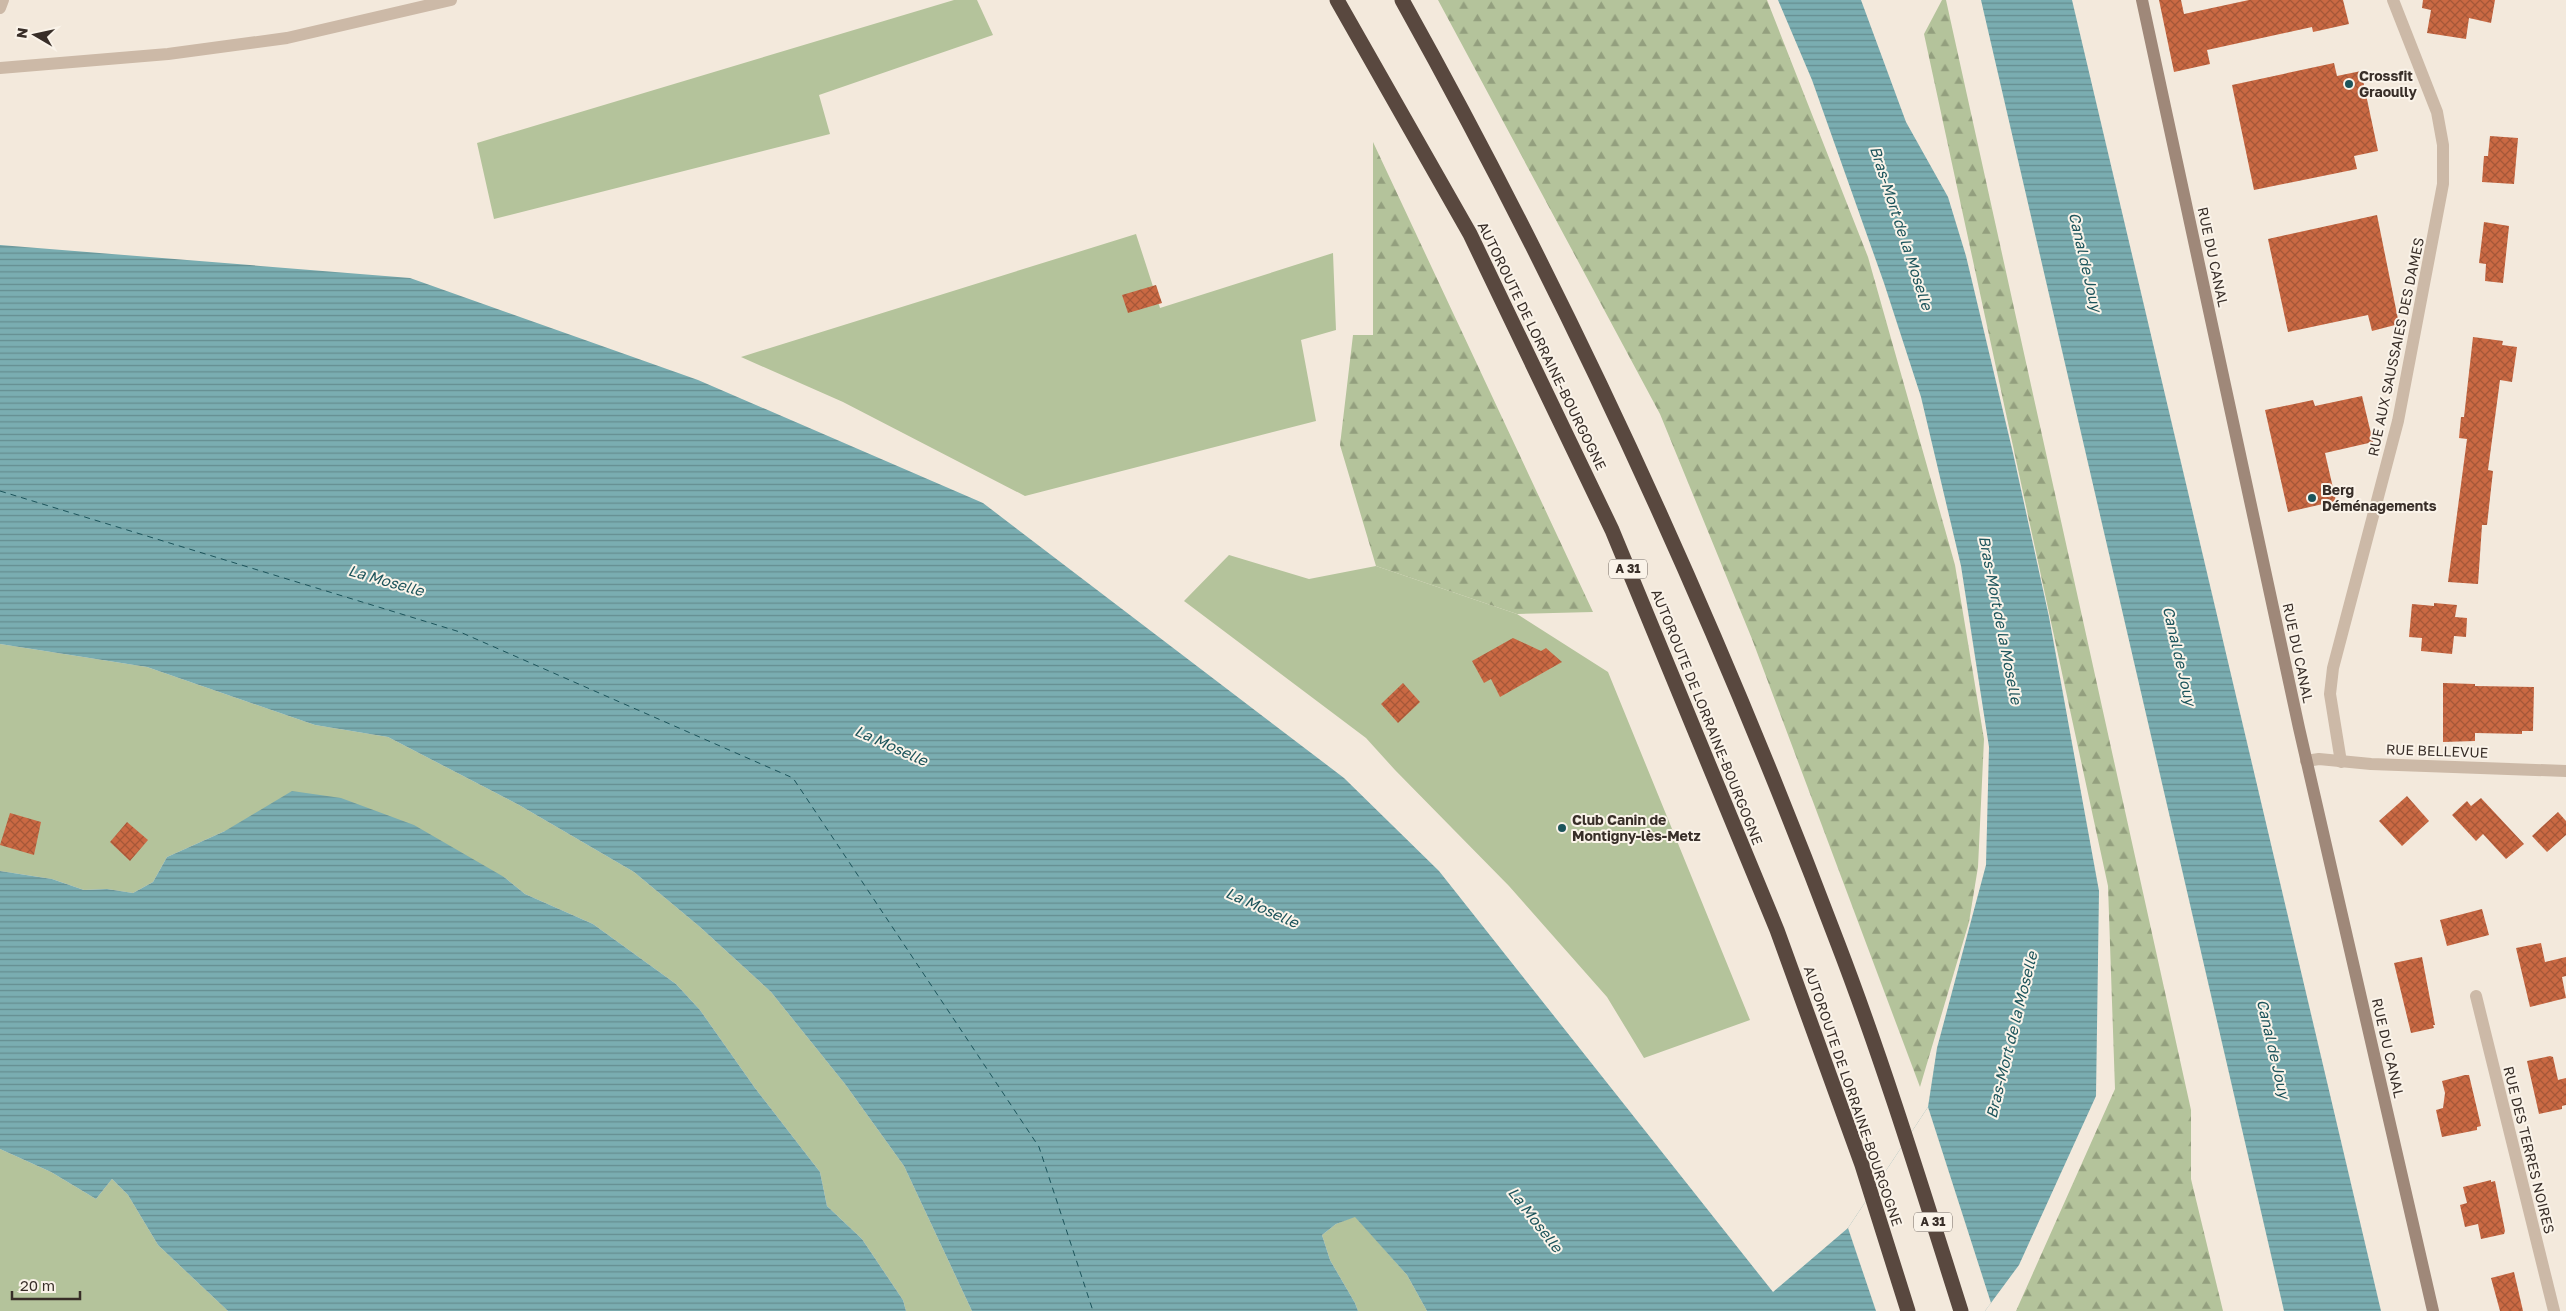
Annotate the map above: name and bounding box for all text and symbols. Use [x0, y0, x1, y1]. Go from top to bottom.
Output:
north arrow [10, 10, 60, 60]
text: N [12, 26, 31, 39]
place label: Crossfit Graoully [2359, 67, 2417, 100]
marker: Crossfit Graoully [2343, 78, 2355, 90]
water label: Bras-Mort de la Moselle [1867, 144, 1937, 313]
street label: RUE DU CANAL [2195, 205, 2232, 308]
water label: Canal de Jouy [2065, 210, 2107, 316]
street label: AUTOROUTE DE LORRAINE-BOURGOGNE [1475, 219, 1610, 473]
street label: RUE AUX SAUSSAIES DES DAMES [2364, 236, 2427, 458]
place label: Berg Déménagements [2322, 481, 2437, 514]
marker: Berg Déménagements [2306, 492, 2318, 504]
water label: Bras-Mort de la Moselle [1976, 534, 2026, 707]
road number: A 31 [1609, 560, 1647, 578]
water label: La Moselle [346, 561, 427, 600]
street label: AUTOROUTE DE LORRAINE-BOURGOGNE [1648, 586, 1767, 847]
street label: RUE DU CANAL [2280, 601, 2317, 704]
water label: Canal de Jouy [2159, 604, 2201, 710]
water label: La Moselle [852, 721, 932, 770]
street label: RUE BELLEVUE [2386, 740, 2488, 761]
place label: Club Canin de Montigny-lès-Metz [1572, 811, 1701, 844]
marker: Club Canin de Montigny-lès-Metz [1556, 822, 1568, 834]
water label: La Moselle [1223, 883, 1303, 932]
water label: Bras-Mort de la Moselle [1982, 948, 2041, 1120]
street label: AUTOROUTE DE LORRAINE-BOURGOGNE [1801, 963, 1906, 1228]
street label: RUE DU CANAL [2369, 996, 2408, 1099]
water label: Canal de Jouy [2253, 997, 2295, 1103]
street label: RUE DES TERRES NOIRES [2500, 1064, 2559, 1235]
water label: La Moselle [1505, 1183, 1568, 1257]
road number: A 31 [1914, 1212, 1952, 1232]
scale bar [12, 1268, 80, 1300]
text: 20 m [20, 1276, 55, 1294]

